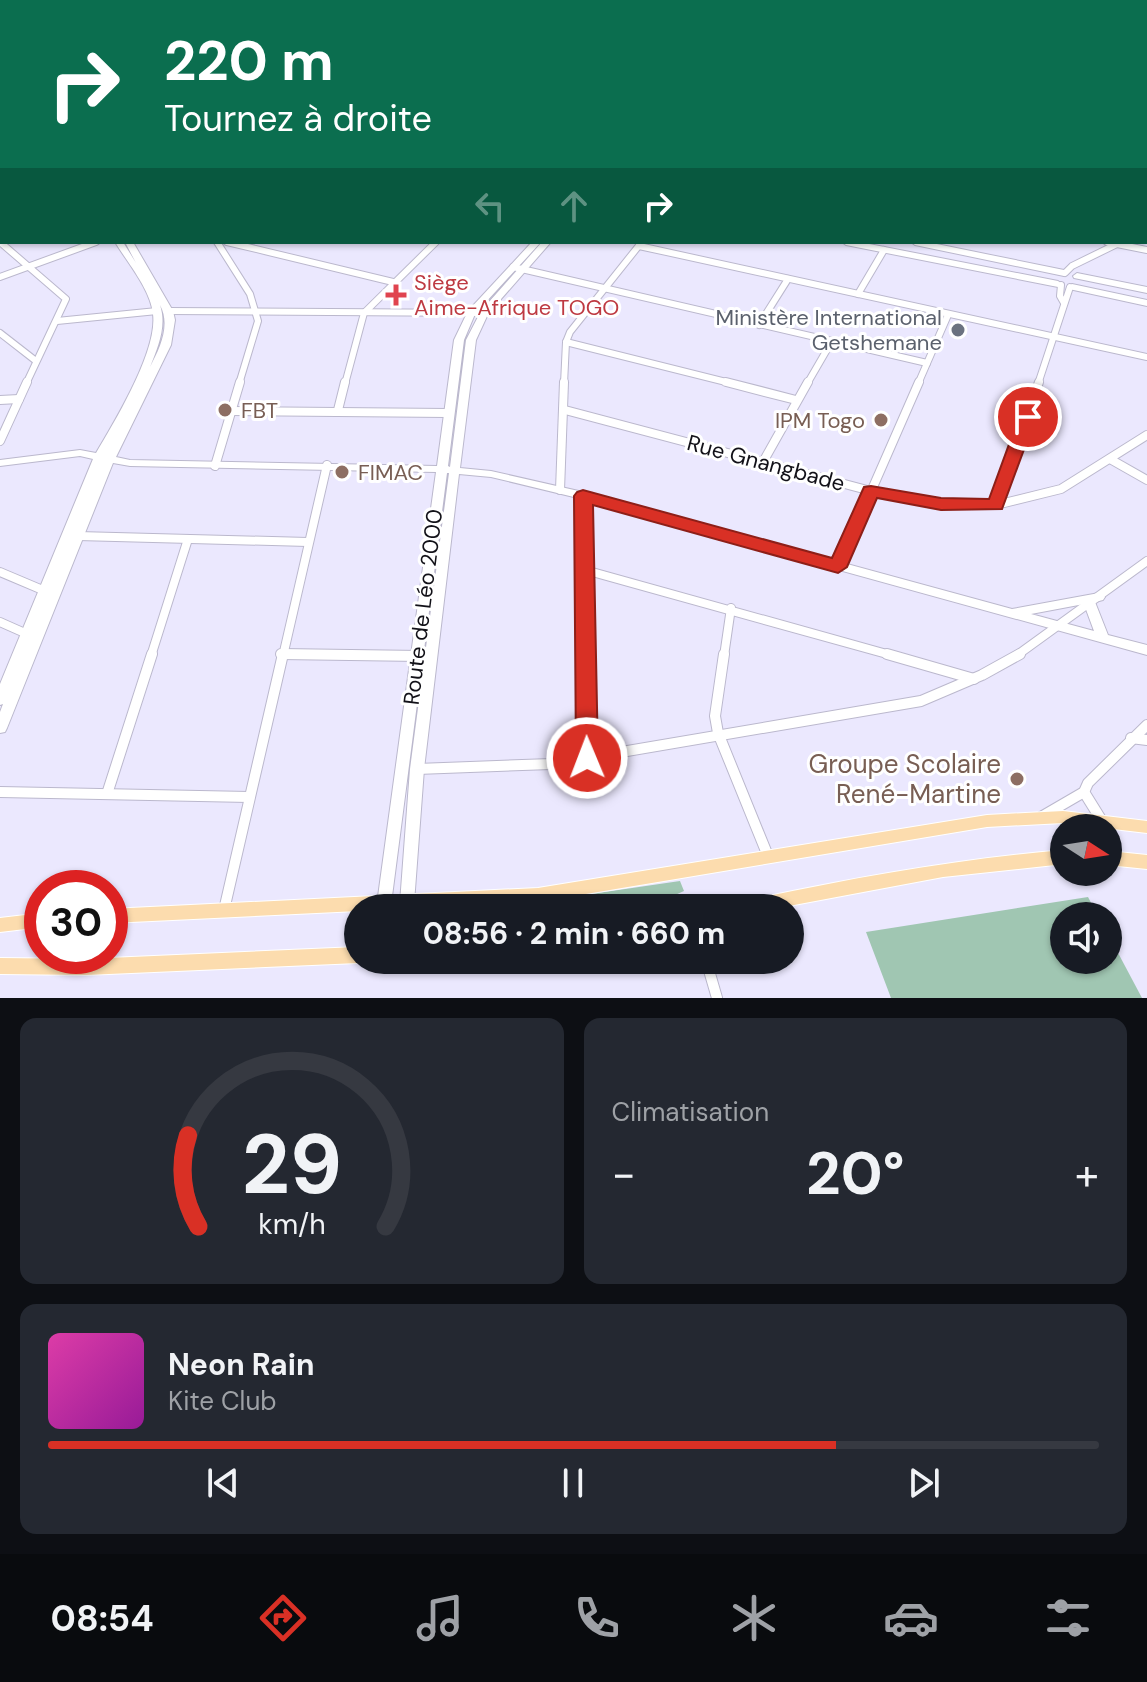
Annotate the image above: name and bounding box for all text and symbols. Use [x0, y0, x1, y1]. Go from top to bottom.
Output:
text: 220 m [164, 24, 334, 97]
icon: right [32, 32, 136, 136]
text: Tournez à droite [164, 95, 432, 142]
icon: left [468, 184, 512, 228]
icon: ahead [552, 184, 596, 228]
icon: right [636, 184, 680, 228]
place label: Siège Aime-Afrique TOGO [414, 268, 619, 322]
marker: Siège Aime-Afrique TOGO [385, 284, 407, 306]
place label: Ministère International Getshemane [715, 303, 942, 357]
marker: Ministère International Getshemane [949, 321, 967, 339]
pin [994, 383, 1062, 451]
icon: arrive [1006, 395, 1050, 439]
place label: FBT [241, 396, 278, 425]
marker: FBT [216, 401, 234, 419]
place label: IPM Togo [775, 406, 865, 435]
marker: IPM Togo [872, 411, 890, 429]
street label: Rue Gnangbade [684, 428, 848, 498]
place label: FIMAC [358, 458, 423, 487]
marker: FIMAC [333, 463, 351, 481]
street label: Route de Léo 2000 [397, 507, 449, 707]
position arrow [545, 716, 629, 800]
place label: Groupe Scolaire René-Martine [808, 747, 1001, 811]
marker: Groupe Scolaire René-Martine [1008, 770, 1026, 788]
north arrow [1050, 814, 1122, 886]
map controls [1050, 814, 1122, 974]
speed limit sign: 30 [24, 870, 128, 974]
button: sound [1050, 902, 1122, 974]
text: 08:56 · 2 min · 660 m [423, 914, 725, 953]
text: Climatisation [612, 1095, 769, 1129]
text: 29 [242, 1110, 342, 1219]
text: 20° [806, 1134, 904, 1213]
text: − [612, 1145, 636, 1203]
text: + [1075, 1145, 1099, 1203]
text: km/h [258, 1206, 326, 1243]
text: Neon Rain [168, 1345, 314, 1384]
text: Kite Club [168, 1384, 277, 1418]
icon: previous [201, 1461, 245, 1505]
icon: pause [551, 1461, 595, 1505]
icon: next [902, 1461, 946, 1505]
icon: directions [255, 1590, 311, 1646]
icon: music [412, 1590, 468, 1646]
icon: phone [569, 1590, 625, 1646]
icon: climate [726, 1590, 782, 1646]
icon: car [883, 1590, 939, 1646]
icon: filters [1040, 1590, 1096, 1646]
text: 08:54 [51, 1595, 154, 1642]

